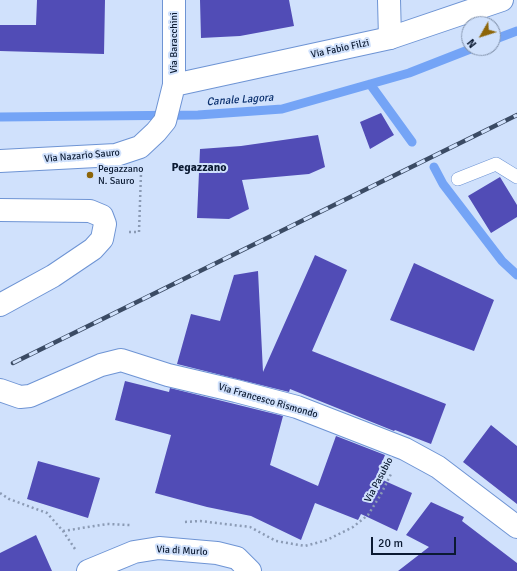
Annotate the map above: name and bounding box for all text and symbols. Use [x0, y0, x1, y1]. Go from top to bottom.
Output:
street label: Via Baracchini [168, 12, 180, 74]
north arrow [461, 16, 501, 56]
text: N [465, 36, 480, 50]
street label: Via Fabio Filzi [310, 37, 370, 61]
water label: Canale Lagora [206, 91, 274, 109]
street label: Via Nazario Sauro [44, 147, 120, 165]
district label: Pegazzano [171, 161, 227, 175]
place label: Pegazzano N. Sauro [98, 163, 143, 186]
marker: Pegazzano N. Sauro [85, 170, 95, 180]
street label: Via Francesco Rismondo [217, 381, 319, 421]
street label: Via Pasubio [362, 455, 396, 505]
scale bar [373, 529, 458, 555]
text: 20 m [378, 536, 403, 551]
street label: Via di Murlo [156, 544, 208, 558]

